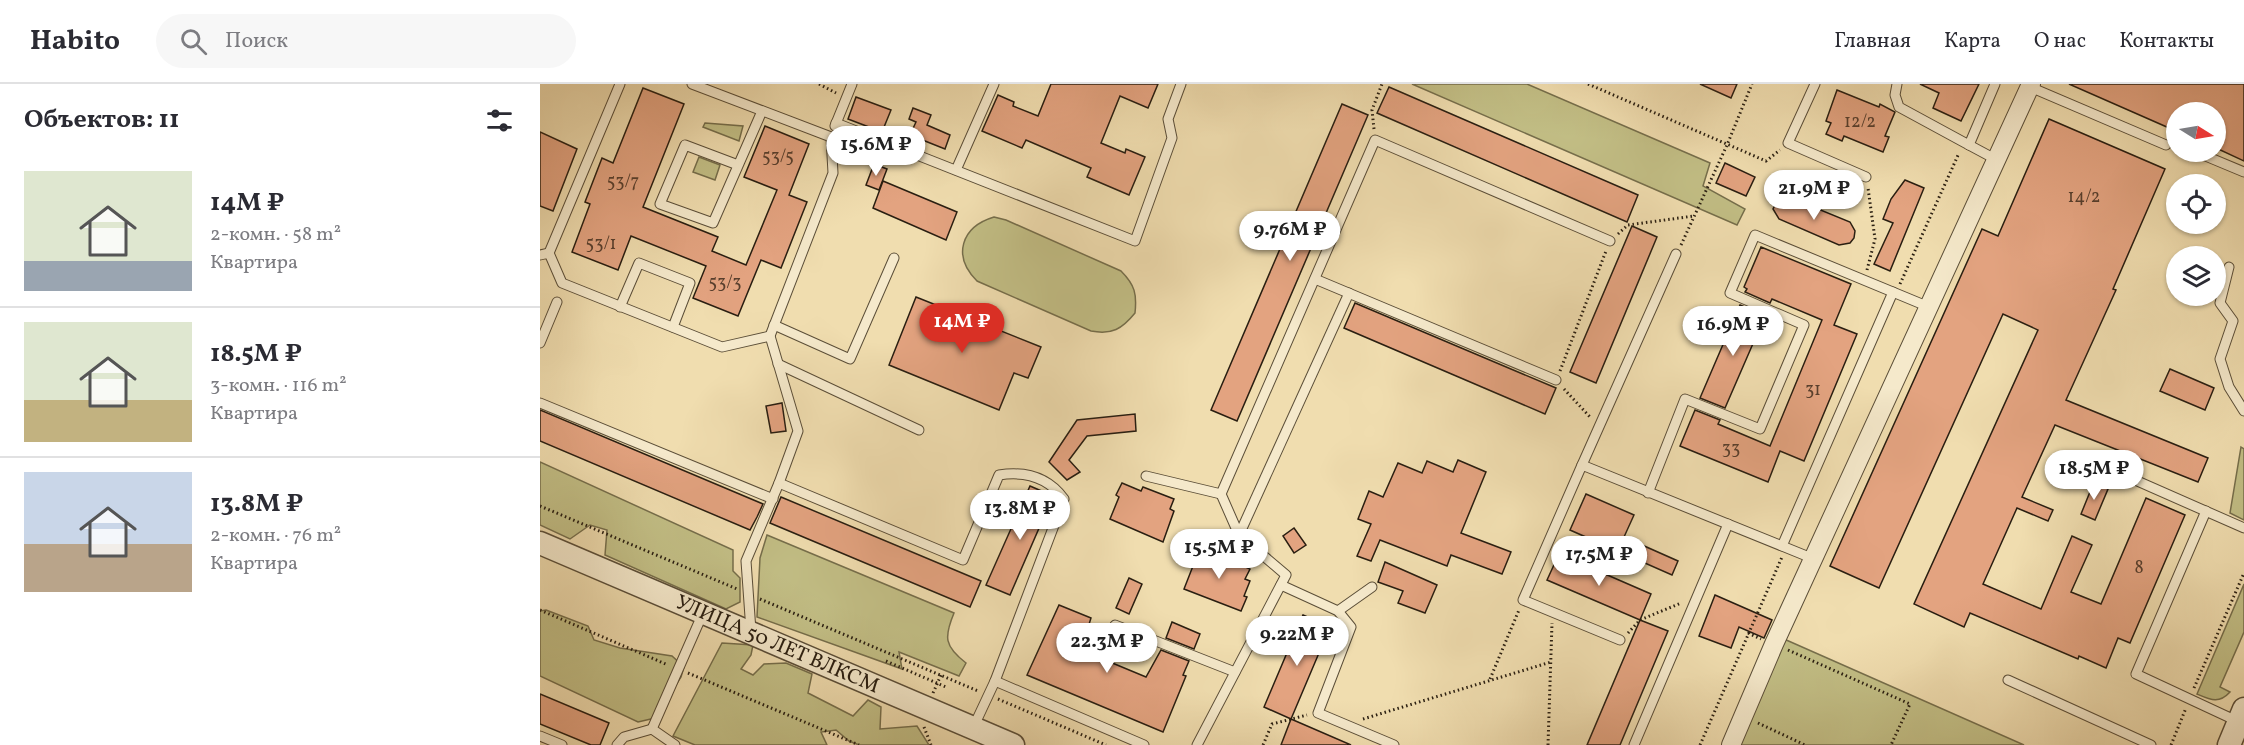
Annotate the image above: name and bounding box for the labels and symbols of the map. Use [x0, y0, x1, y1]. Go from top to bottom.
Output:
north arrow [2166, 102, 2226, 162]
house number: 12/2 [1844, 110, 1876, 135]
pin: 15.6M ₽ [821, 126, 931, 177]
house number: 53/5 [762, 145, 794, 170]
house number: 53/7 [607, 170, 639, 195]
pin: 21.9M ₽ [1759, 170, 1869, 221]
house number: 14/2 [2067, 185, 2101, 210]
pin: 9.76M ₽ [1235, 211, 1345, 262]
house number: 53/1 [586, 232, 616, 257]
house number: 53/3 [708, 271, 742, 296]
pin: 14M ₽ [920, 303, 1004, 354]
pin: 16.9M ₽ [1678, 306, 1788, 357]
house number: 31 [1805, 378, 1821, 403]
house number: 33 [1722, 437, 1740, 462]
pin: 18.5M ₽ [2039, 450, 2149, 501]
pin: 13.8M ₽ [965, 490, 1075, 541]
pin: 15.5M ₽ [1164, 529, 1274, 580]
pin: 17.5M ₽ [1544, 536, 1654, 587]
house number: 8 [2134, 556, 2144, 581]
street label: УЛИЦА 50 ЛЕТ ВЛКСМ [671, 588, 884, 701]
pin: 9.22M ₽ [1242, 616, 1352, 667]
pin: 22.3M ₽ [1052, 623, 1162, 674]

